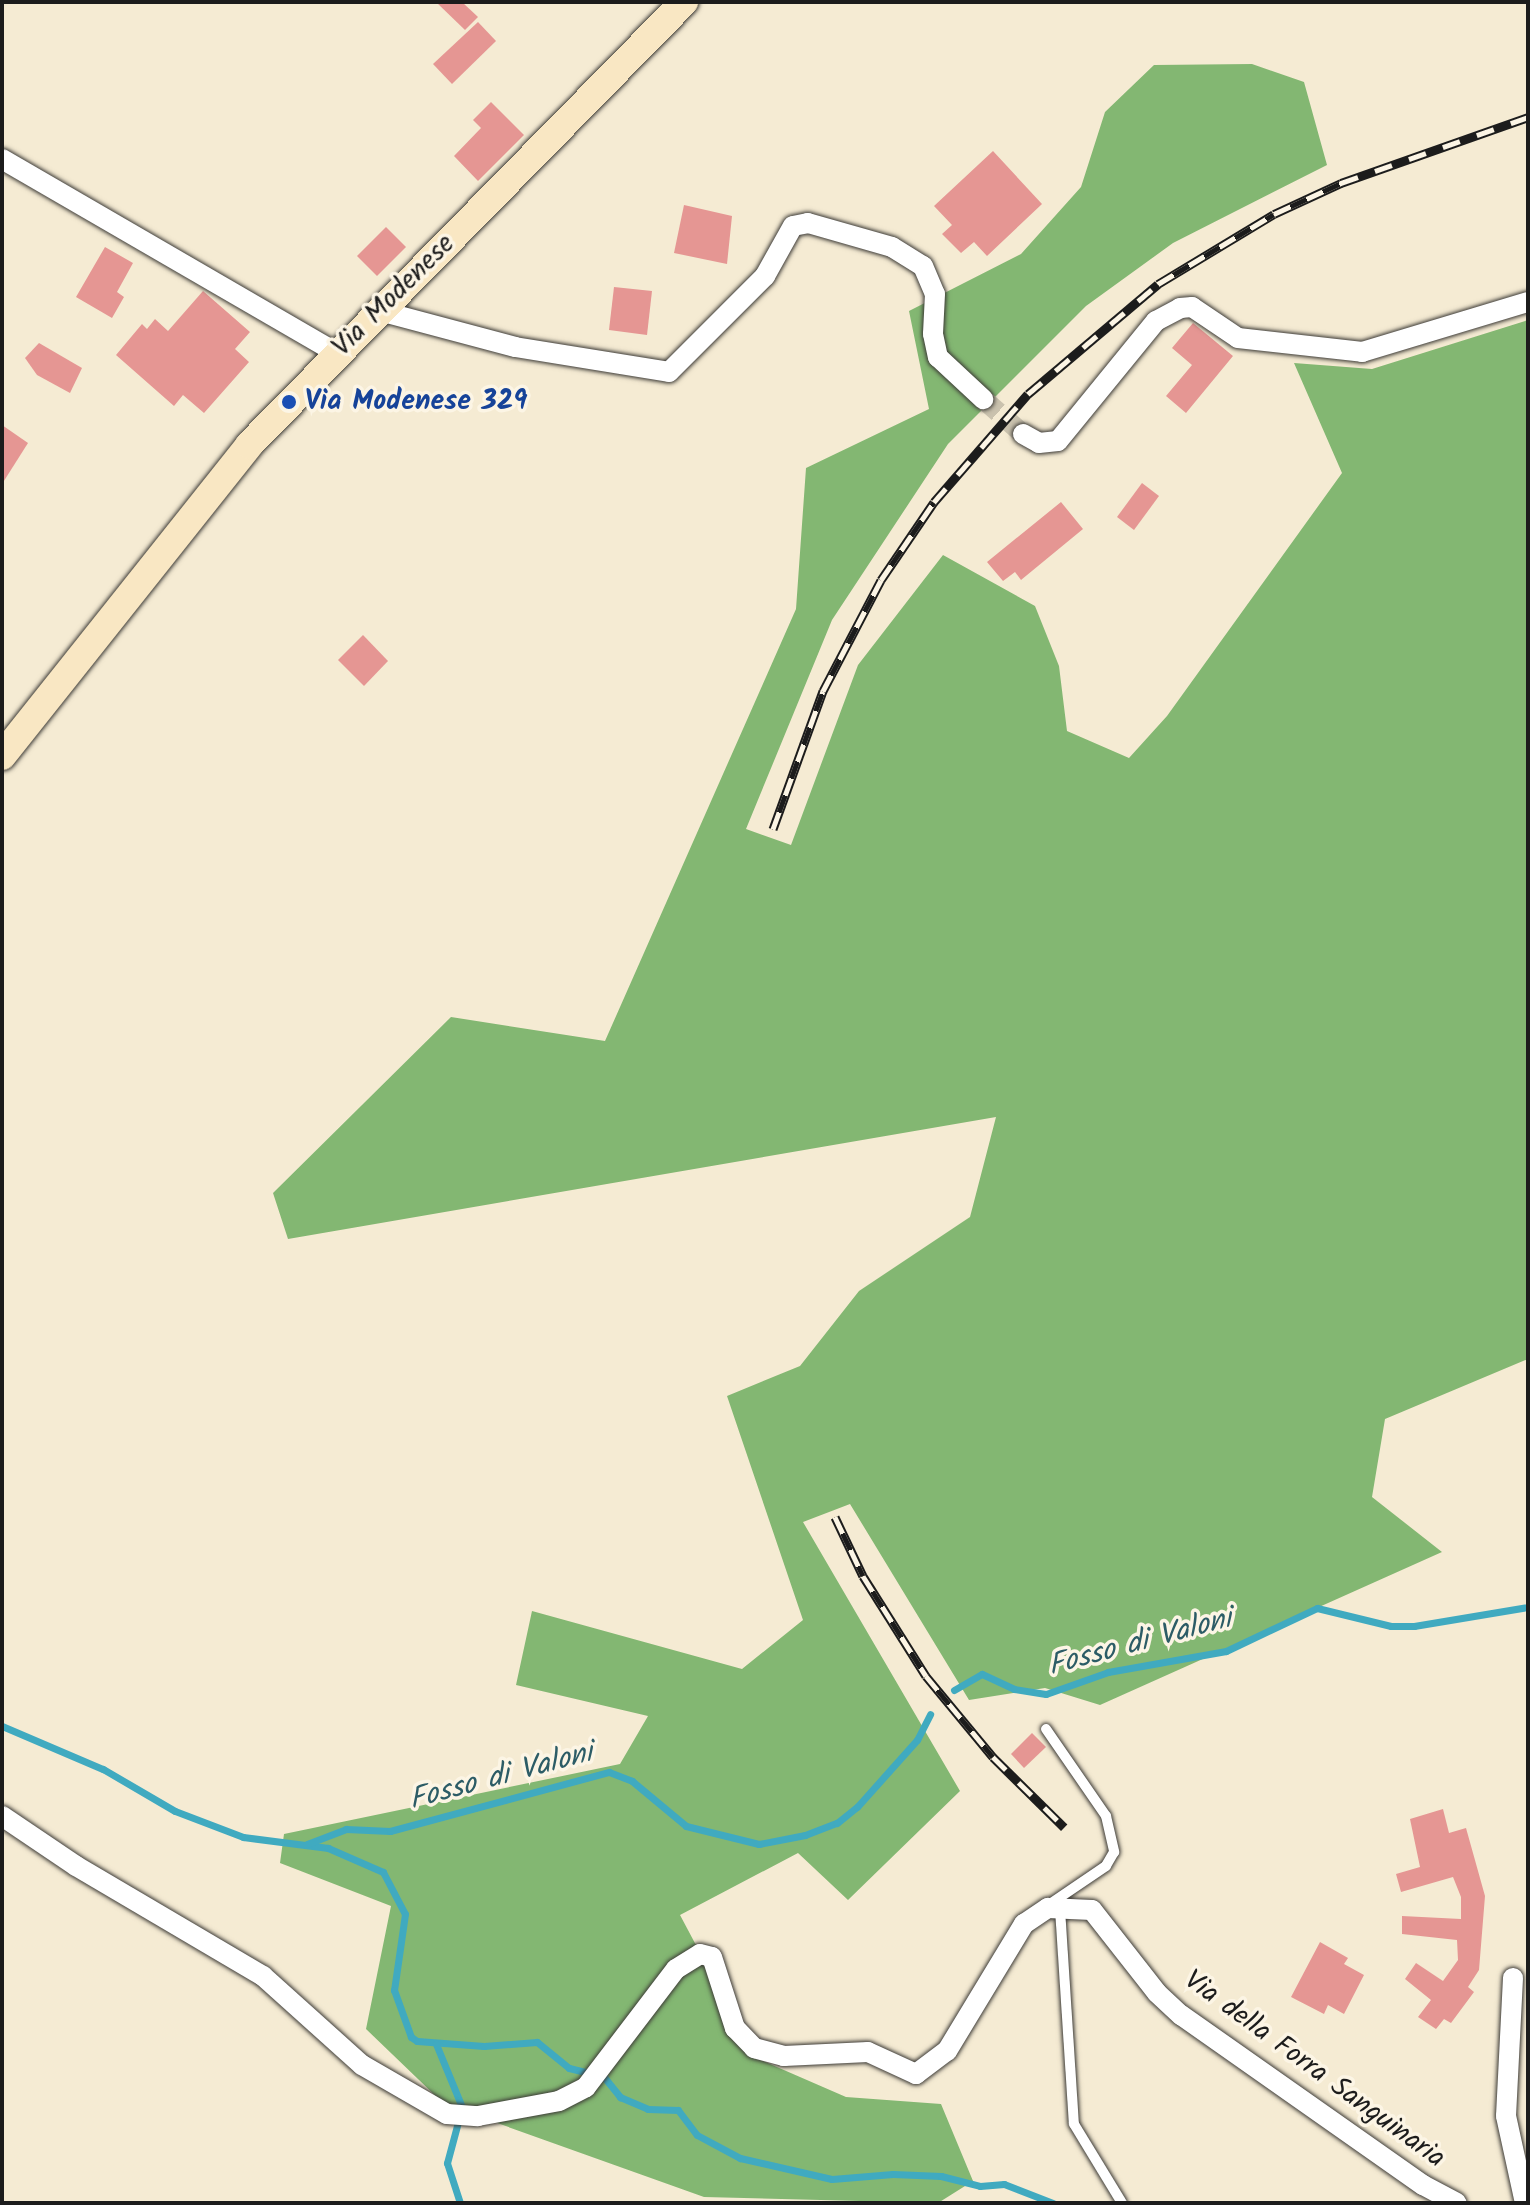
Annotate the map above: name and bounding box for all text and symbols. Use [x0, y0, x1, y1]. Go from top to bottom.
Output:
street label: Via Modenese [326, 228, 462, 364]
place label: Via Modenese 329 [305, 385, 527, 419]
marker: Via Modenese 329 [280, 393, 298, 411]
water label: Fosso di Valoni [1044, 1601, 1236, 1685]
water label: Fosso di Valoni [405, 1735, 597, 1819]
street label: Via della Forra Sanguinaria [1177, 1964, 1451, 2176]

